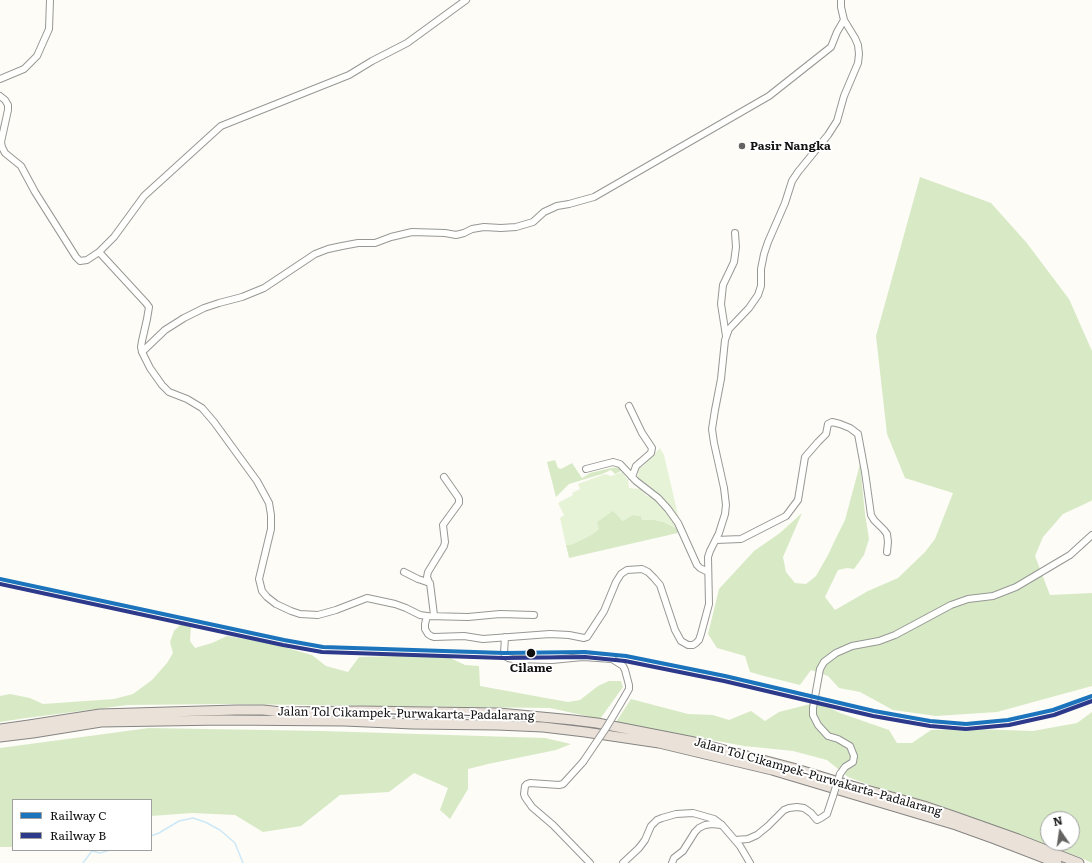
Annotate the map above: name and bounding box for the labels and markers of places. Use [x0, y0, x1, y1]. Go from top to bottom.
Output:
place label: Pasir Nangka [750, 139, 831, 153]
marker: Pasir Nangka [737, 141, 747, 151]
marker: Cilame [525, 647, 537, 659]
place label: Cilame [510, 661, 552, 675]

